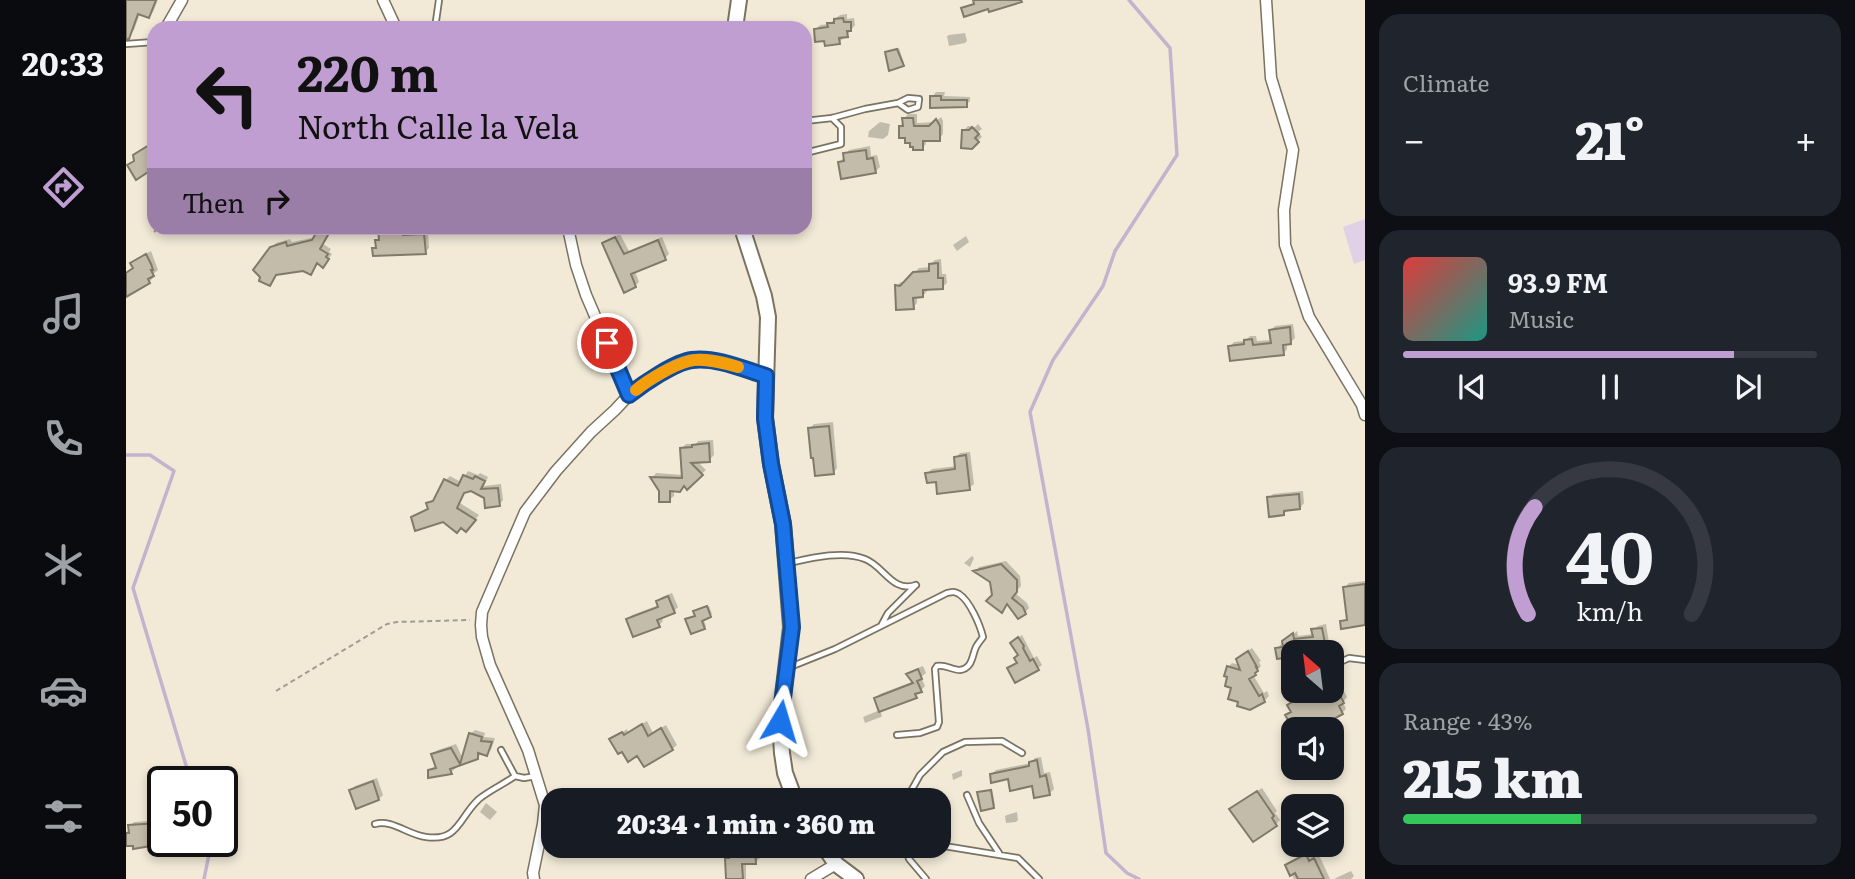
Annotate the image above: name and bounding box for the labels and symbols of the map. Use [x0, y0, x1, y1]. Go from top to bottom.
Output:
pin [577, 313, 637, 373]
north arrow [1281, 640, 1344, 704]
position arrow [743, 684, 817, 758]
speed limit sign: 50 [147, 766, 238, 857]

